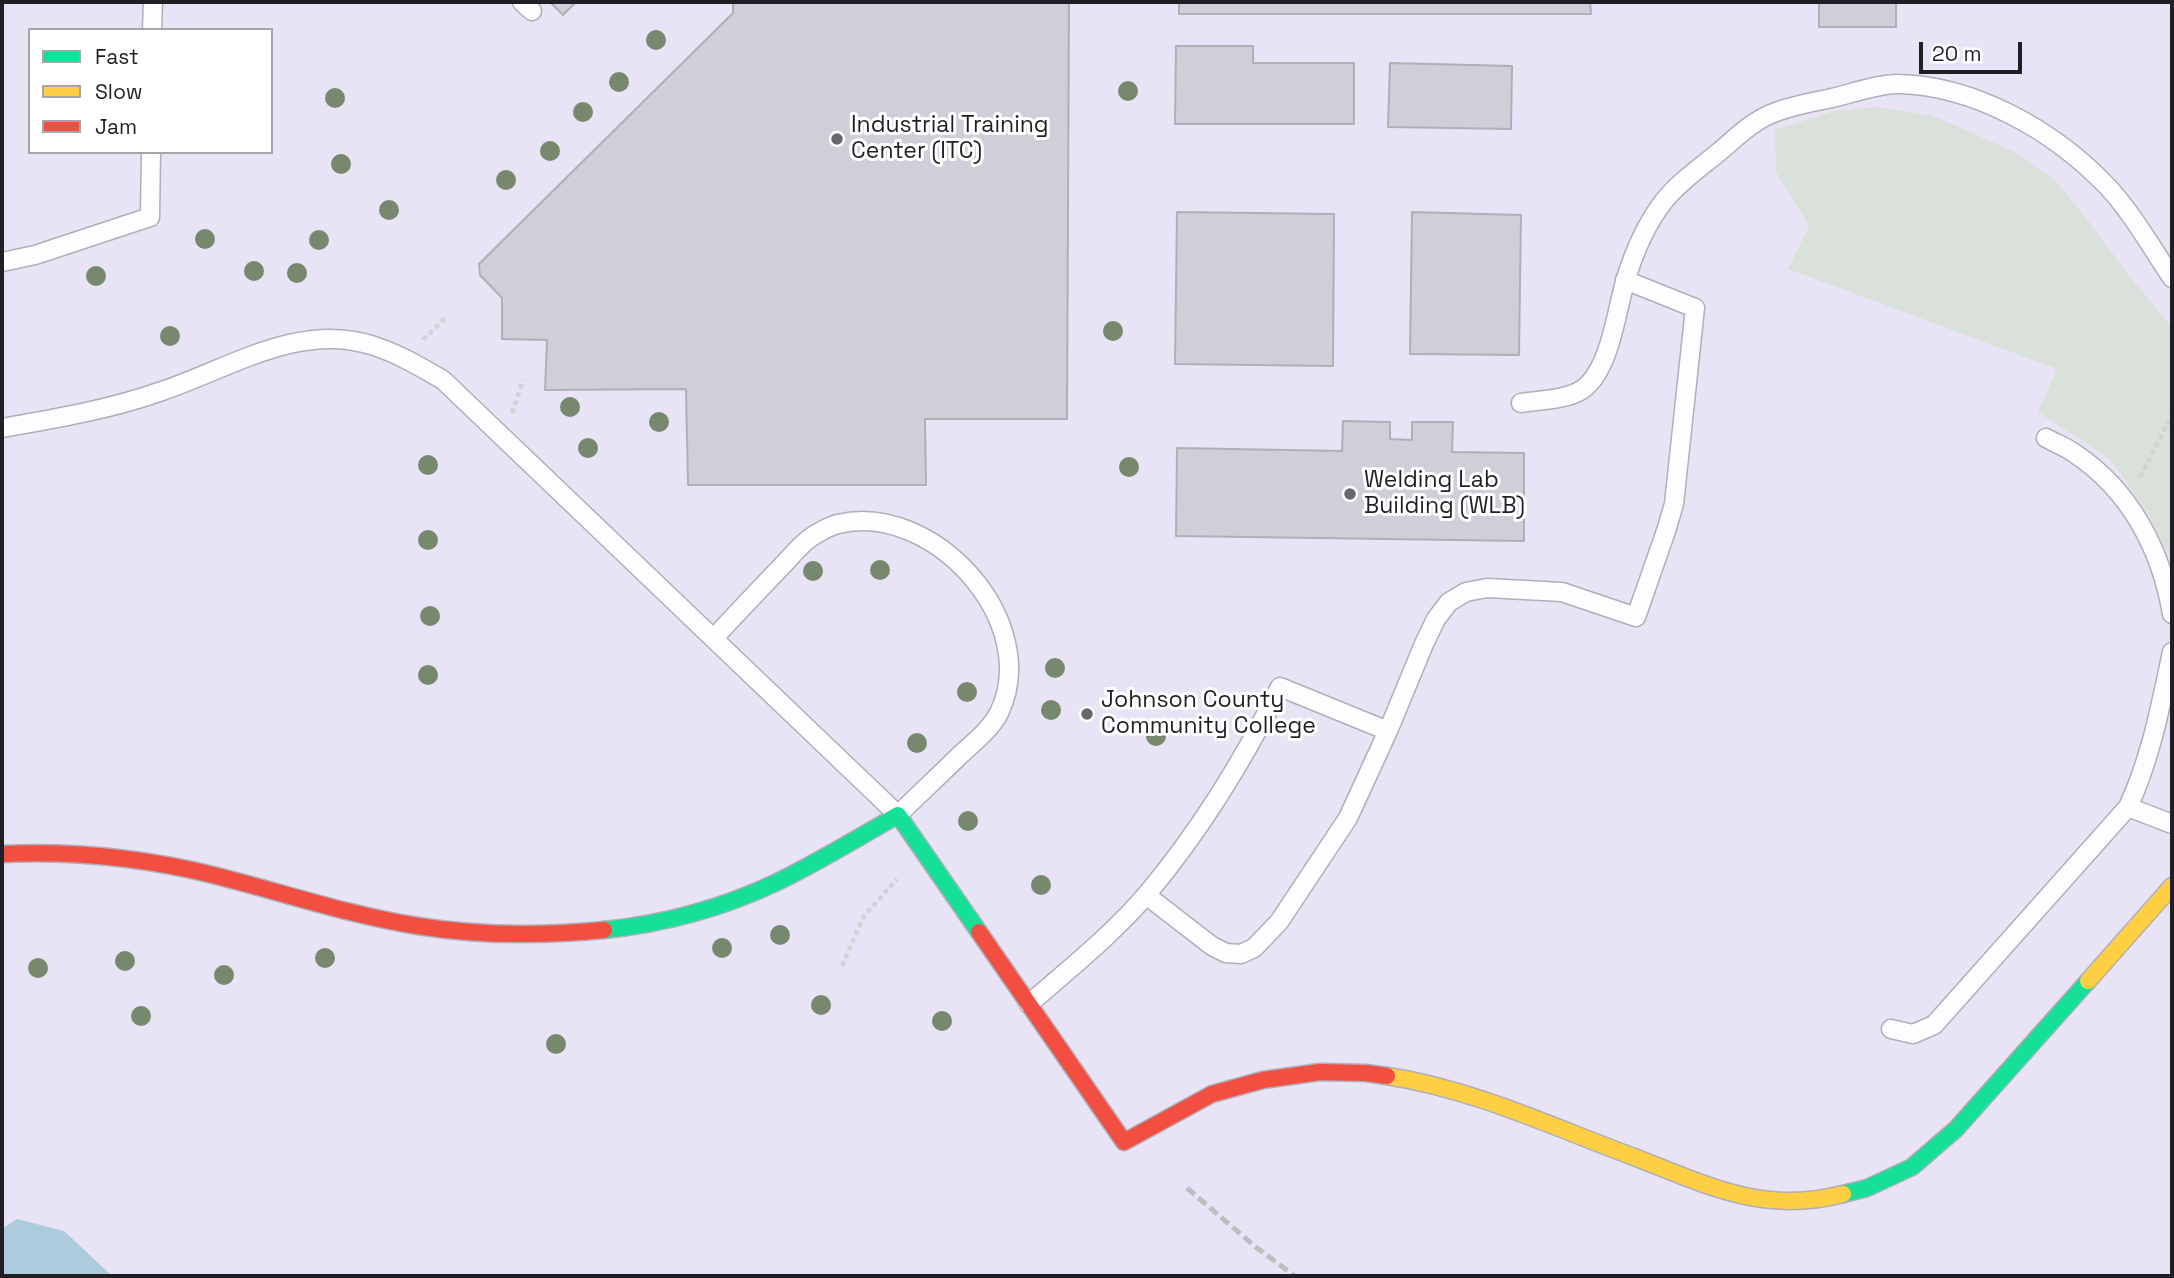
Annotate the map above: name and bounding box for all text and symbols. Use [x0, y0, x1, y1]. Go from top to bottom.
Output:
legend [28, 28, 273, 154]
scale bar [1922, 28, 2025, 72]
text: 20 m [1932, 40, 1982, 67]
text: Fast [95, 43, 139, 70]
text: Slow [95, 78, 143, 105]
place label: Industrial Training Center (ITC) [851, 112, 1049, 166]
text: Jam [95, 113, 137, 140]
marker: Industrial Training Center (ITC) [829, 131, 845, 147]
place label: Welding Lab Building (WLB) [1364, 467, 1525, 521]
marker: Welding Lab Building (WLB) [1342, 486, 1358, 502]
place label: Johnson County Community College [1101, 687, 1316, 741]
marker: Johnson County Community College [1079, 706, 1095, 722]

